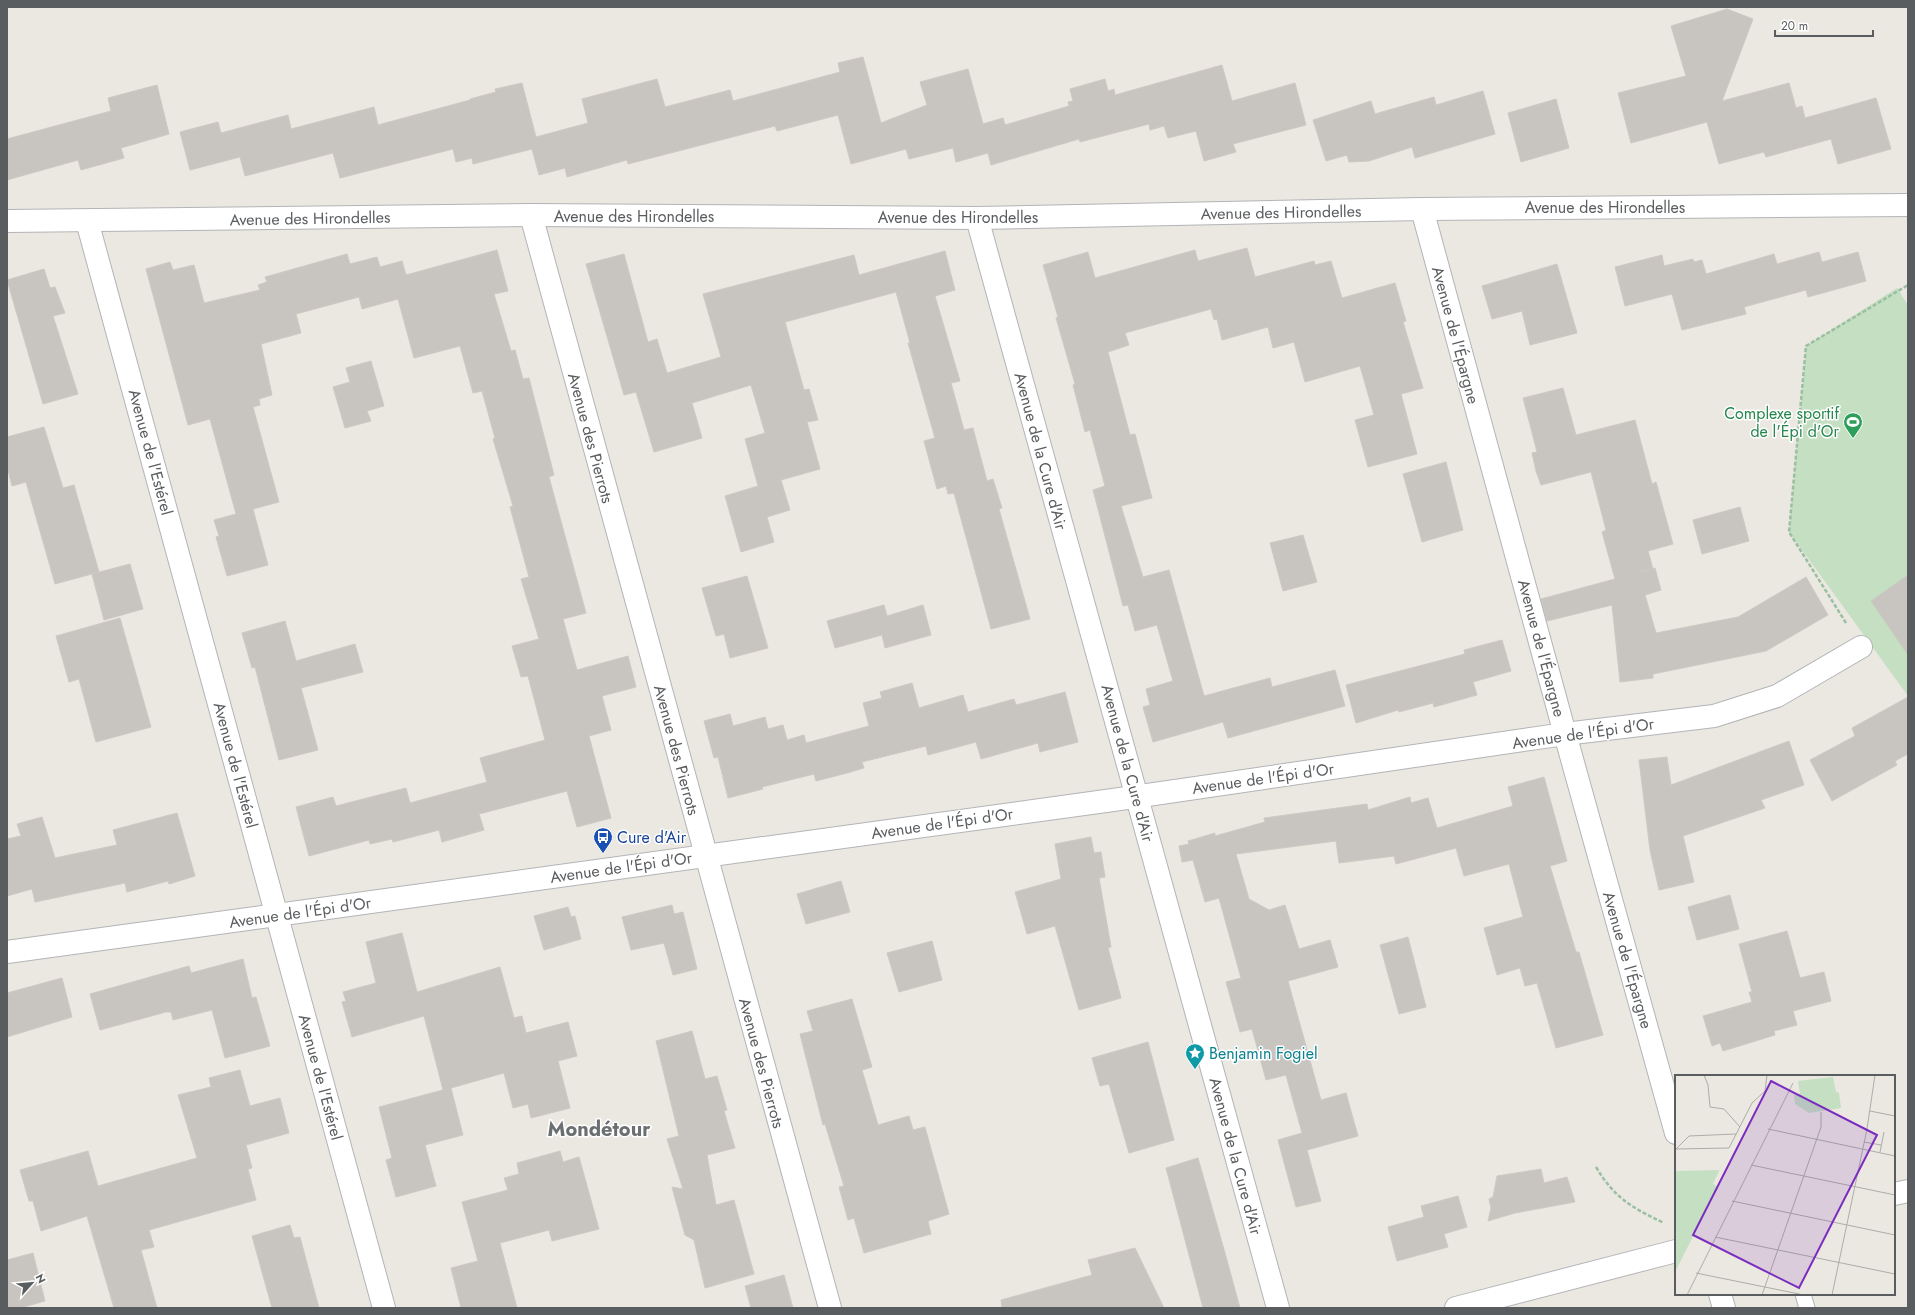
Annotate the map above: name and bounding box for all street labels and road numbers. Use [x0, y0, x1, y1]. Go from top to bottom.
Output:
street label: Avenue des Hirondelles [1525, 196, 1685, 219]
street label: Avenue des Hirondelles [1200, 200, 1362, 225]
street label: Avenue des Hirondelles [554, 205, 714, 228]
street label: Avenue des Hirondelles [229, 206, 391, 231]
street label: Avenue des Hirondelles [878, 206, 1038, 229]
street label: Avenue de l'Épargne [1426, 264, 1485, 407]
street label: Avenue des Pierrots [562, 370, 619, 506]
street label: Avenue de la Cure d'Air [1008, 370, 1073, 533]
street label: Avenue de l'Estérel [123, 387, 178, 518]
street label: Avenue de l'Épargne [1512, 577, 1571, 720]
street label: Avenue des Pierrots [648, 682, 705, 818]
street label: Avenue de la Cure d'Air [1095, 682, 1160, 845]
street label: Avenue de l'Estérel [208, 700, 263, 831]
street label: Avenue de l'Épi d'Or [1511, 712, 1656, 755]
street label: Avenue de l'Épi d'Or [1191, 757, 1336, 800]
street label: Avenue de l'Épi d'Or [870, 802, 1015, 845]
street label: Avenue de l'Épi d'Or [549, 846, 694, 889]
street label: Avenue de l'Épargne [1597, 889, 1658, 1031]
street label: Avenue de l'Épi d'Or [228, 891, 373, 934]
street label: Avenue des Pierrots [733, 995, 790, 1131]
street label: Avenue de l'Estérel [293, 1012, 348, 1143]
street label: Avenue de la Cure d'Air [1203, 1075, 1268, 1238]

